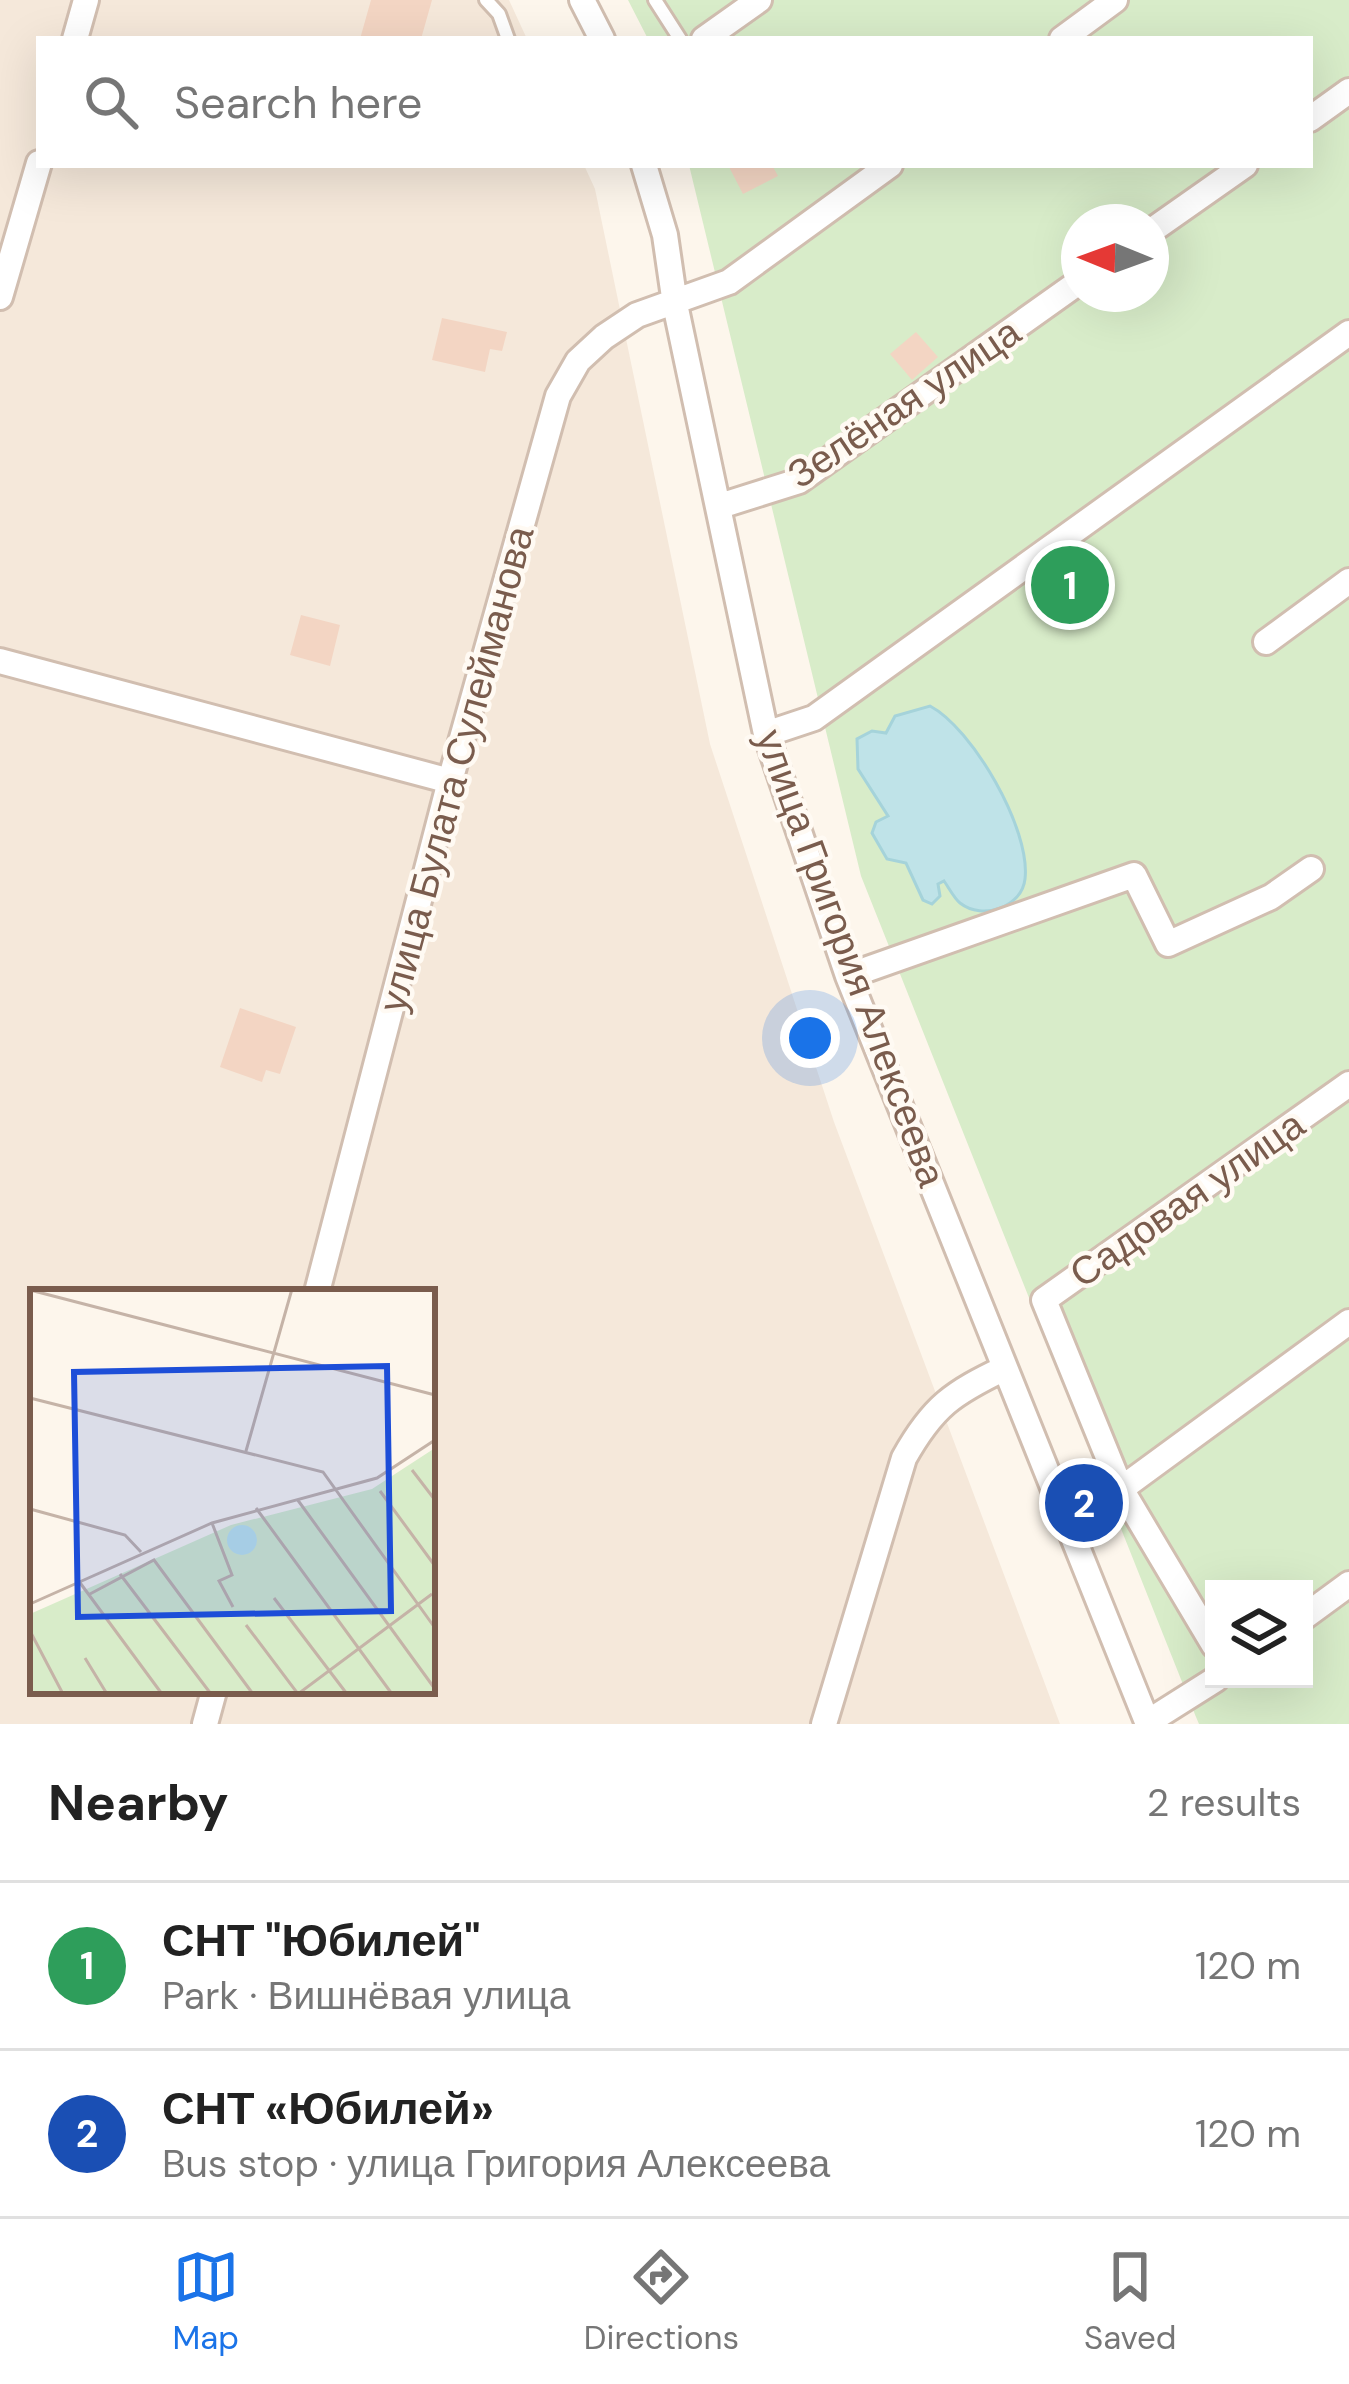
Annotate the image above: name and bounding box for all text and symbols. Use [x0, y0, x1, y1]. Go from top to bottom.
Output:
search box [36, 36, 1313, 168]
icon: search [78, 69, 144, 135]
text: Search here [174, 73, 422, 132]
north arrow [1061, 204, 1169, 312]
street label: Зелёная улица [778, 306, 1031, 500]
street label: улица Булата Сулейманова [367, 520, 546, 1017]
pin: 1 [1031, 540, 1109, 630]
street label: улица Григория Алексеева [744, 722, 958, 1194]
your location [780, 1008, 840, 1068]
street label: Садовая улица [1060, 1099, 1315, 1299]
inset map [30, 1289, 435, 1694]
pin: 2 [1045, 1458, 1123, 1548]
map controls [1205, 1580, 1313, 1688]
button: layers [1205, 1580, 1313, 1688]
text: Nearby [48, 1769, 229, 1836]
text: 2 results [1147, 1777, 1301, 1828]
text: СНТ "Юбилей" [162, 1911, 481, 1970]
text: 1 [80, 1940, 94, 1991]
text: 120 m [1195, 1940, 1301, 1991]
text: Park · Вишнёвая улица [162, 1970, 570, 2021]
text: СНТ «Юбилей» [162, 2079, 494, 2138]
text: 2 [76, 2108, 98, 2159]
text: 120 m [1195, 2108, 1301, 2159]
text: Bus stop · улица Григория Алексеева [162, 2138, 830, 2189]
tab: Map [172, 2244, 239, 2359]
tab: Directions [584, 2244, 739, 2359]
tab: Saved [1084, 2244, 1177, 2359]

